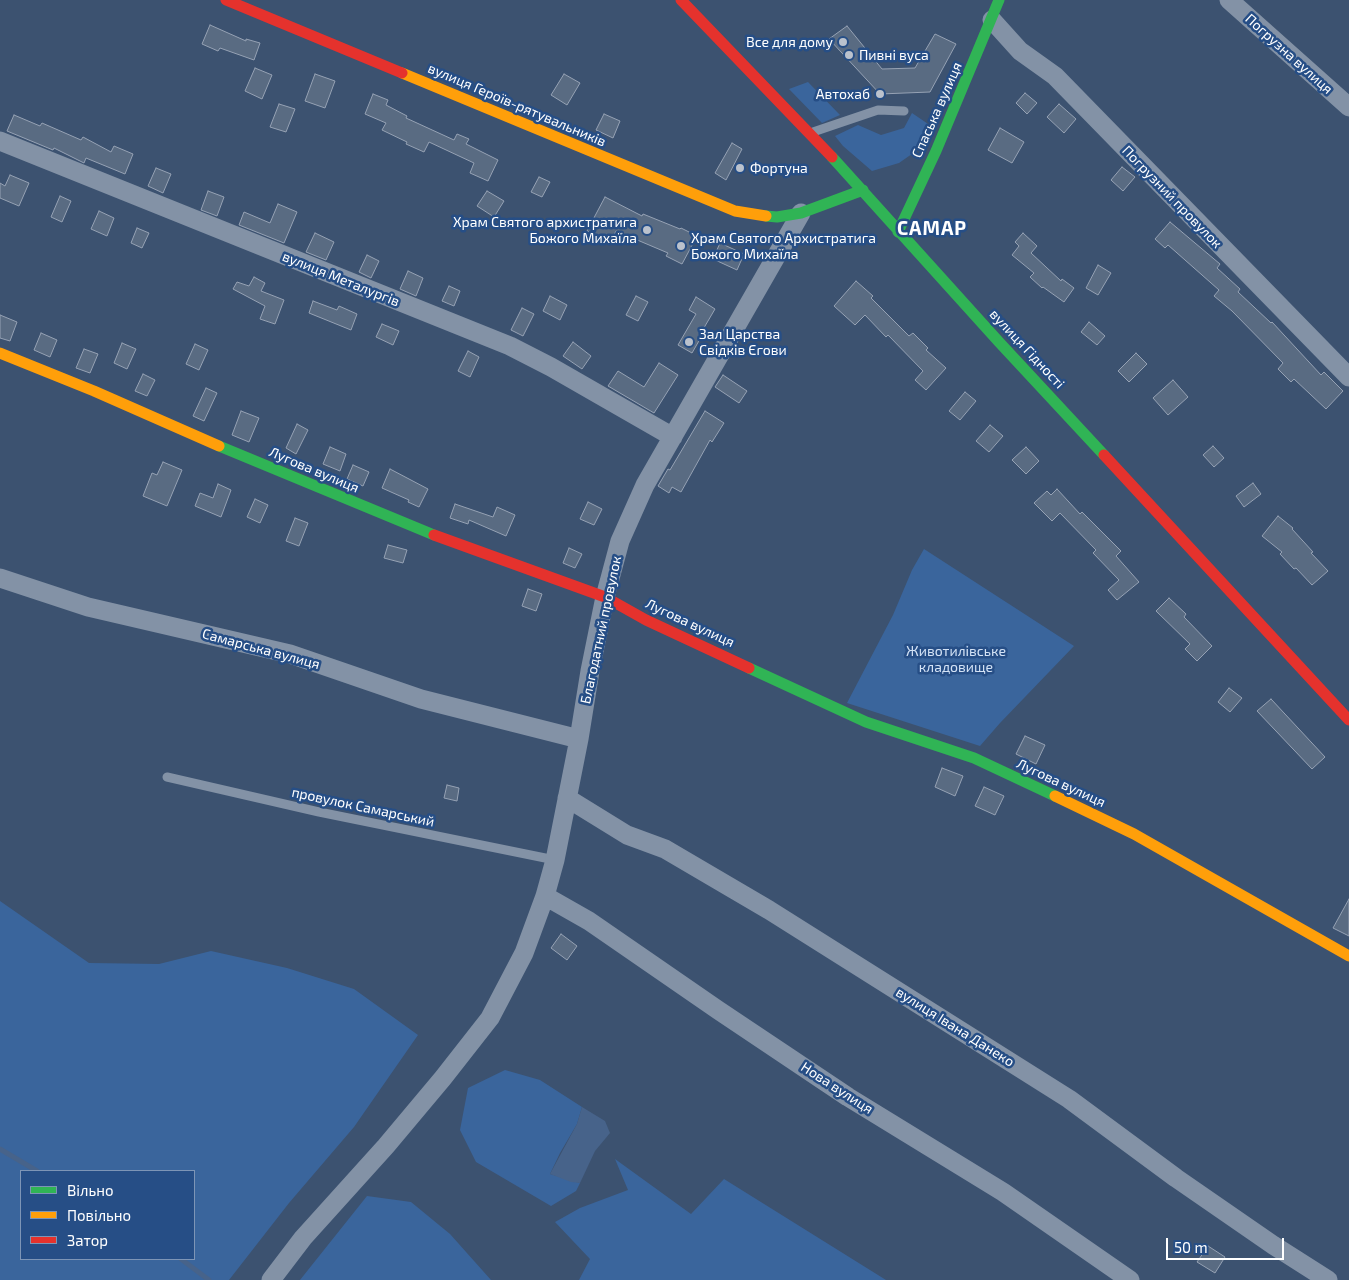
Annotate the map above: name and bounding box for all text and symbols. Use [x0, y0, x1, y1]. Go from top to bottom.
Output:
street label: Погрузна вулиця [1242, 10, 1336, 98]
place label: Все для дому [746, 34, 833, 50]
marker: Все для дому [837, 36, 849, 48]
place label: Пивні вуса [859, 47, 929, 63]
marker: Пивні вуса [843, 49, 855, 61]
street label: вулиця Героїв-рятувальників [425, 60, 609, 150]
street label: Спаська вулиця [908, 60, 966, 160]
place label: Автохаб [816, 86, 870, 102]
marker: Автохаб [874, 88, 886, 100]
street label: Погрузний провулок [1119, 142, 1225, 252]
place label: Фортуна [750, 160, 808, 176]
marker: Фортуна [734, 162, 746, 174]
place label: Храм Святого архистратига Божого Михаїла [453, 214, 637, 246]
district label: САМАР [896, 218, 968, 240]
marker: Храм Святого архистратига Божого Михаїла [641, 224, 653, 236]
place label: Храм Святого Архистратига Божого Михаїла [691, 230, 876, 262]
marker: Храм Святого Архистратига Божого Михаїла [675, 240, 687, 252]
street label: вулиця Металургів [280, 248, 402, 310]
street label: вулиця Гідності [986, 306, 1068, 392]
place label: Зал Царства Свідків Єгови [699, 326, 787, 358]
marker: Зал Царства Свідків Єгови [683, 336, 695, 348]
street label: Лугова вулиця [266, 443, 362, 497]
street label: Благодатний провулок [577, 554, 625, 706]
street label: Лугова вулиця [643, 595, 737, 651]
street label: Самарська вулиця [200, 625, 322, 673]
park label: Животилівське кладовище [906, 643, 1006, 676]
street label: Лугова вулиця [1014, 755, 1108, 811]
street label: провулок Самарський [290, 784, 436, 830]
street label: вулиця Івана Данеко [893, 984, 1017, 1070]
street label: Нова вулиця [798, 1058, 876, 1118]
legend [20, 1170, 195, 1260]
text: Вільно [67, 1181, 114, 1199]
text: Повільно [67, 1206, 131, 1224]
scale bar [1169, 1228, 1286, 1260]
text: Затор [67, 1231, 108, 1249]
text: 50 m [1174, 1238, 1208, 1256]

